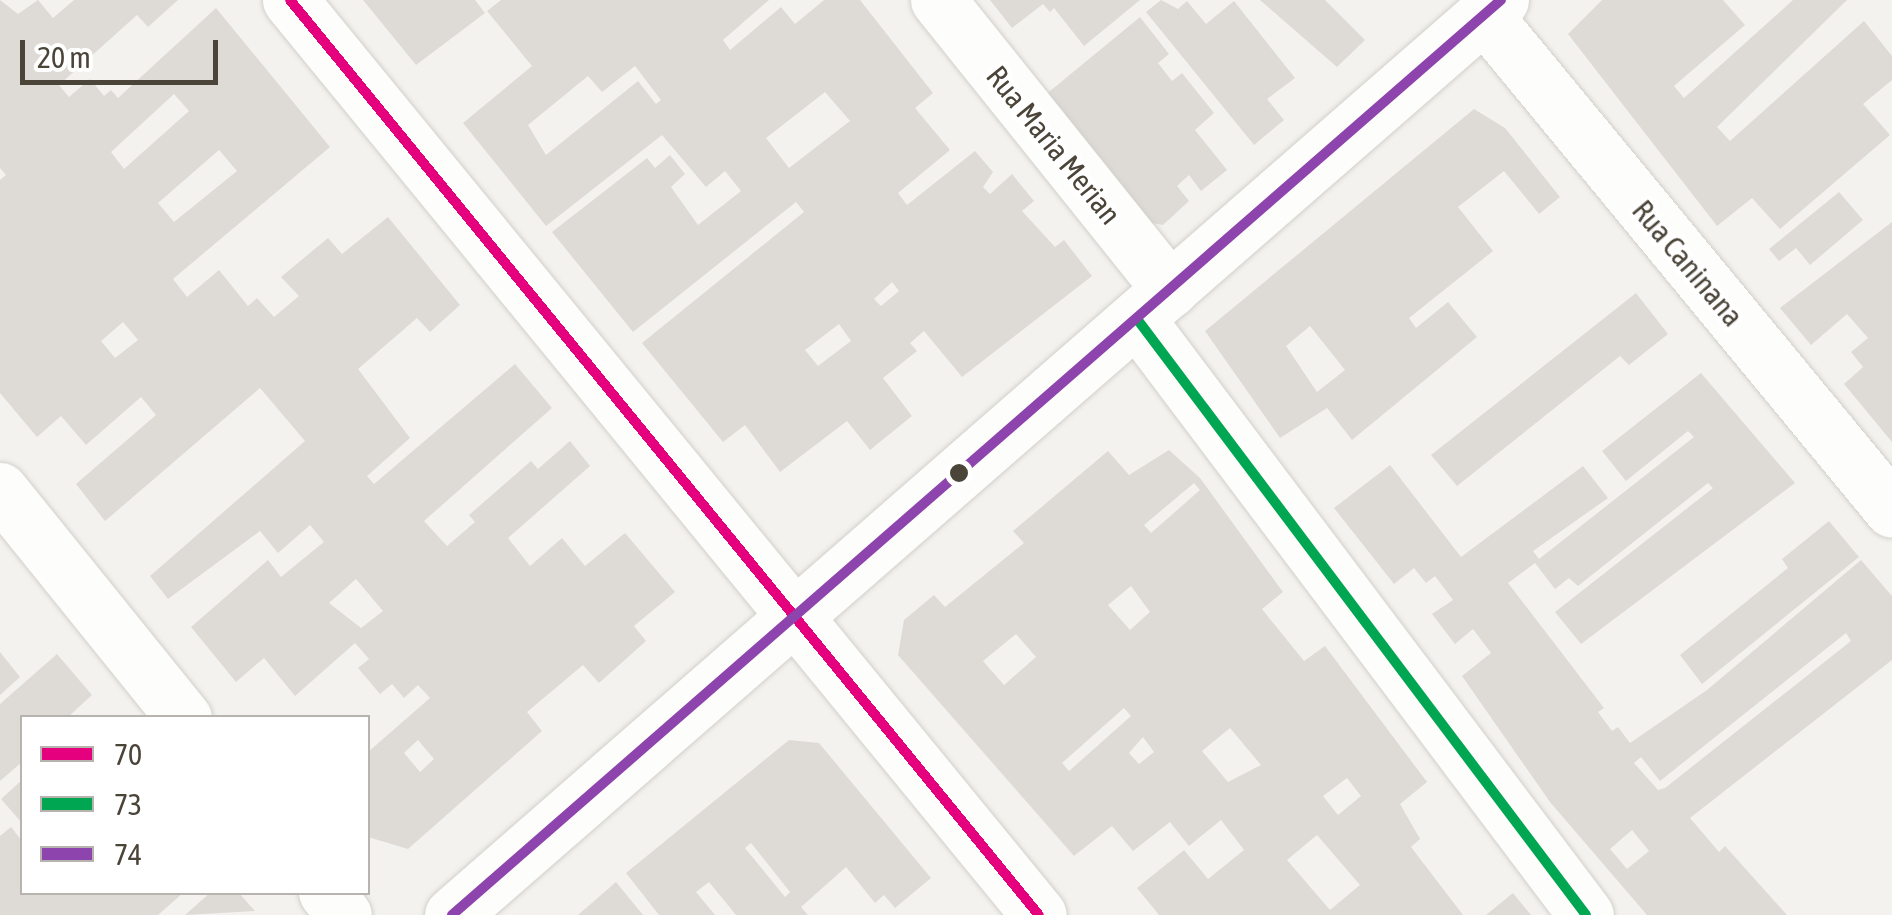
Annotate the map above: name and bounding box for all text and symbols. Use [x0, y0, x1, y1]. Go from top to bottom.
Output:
scale bar [25, 20, 222, 82]
text: 20 m [37, 40, 91, 74]
street label: Rua Maria Merian [979, 59, 1129, 231]
street label: Rua Caninana [1625, 193, 1751, 333]
unlabelled marker [949, 463, 969, 483]
legend [20, 715, 370, 895]
text: 70 [114, 737, 142, 771]
text: 73 [114, 787, 142, 821]
text: 74 [114, 837, 142, 871]

